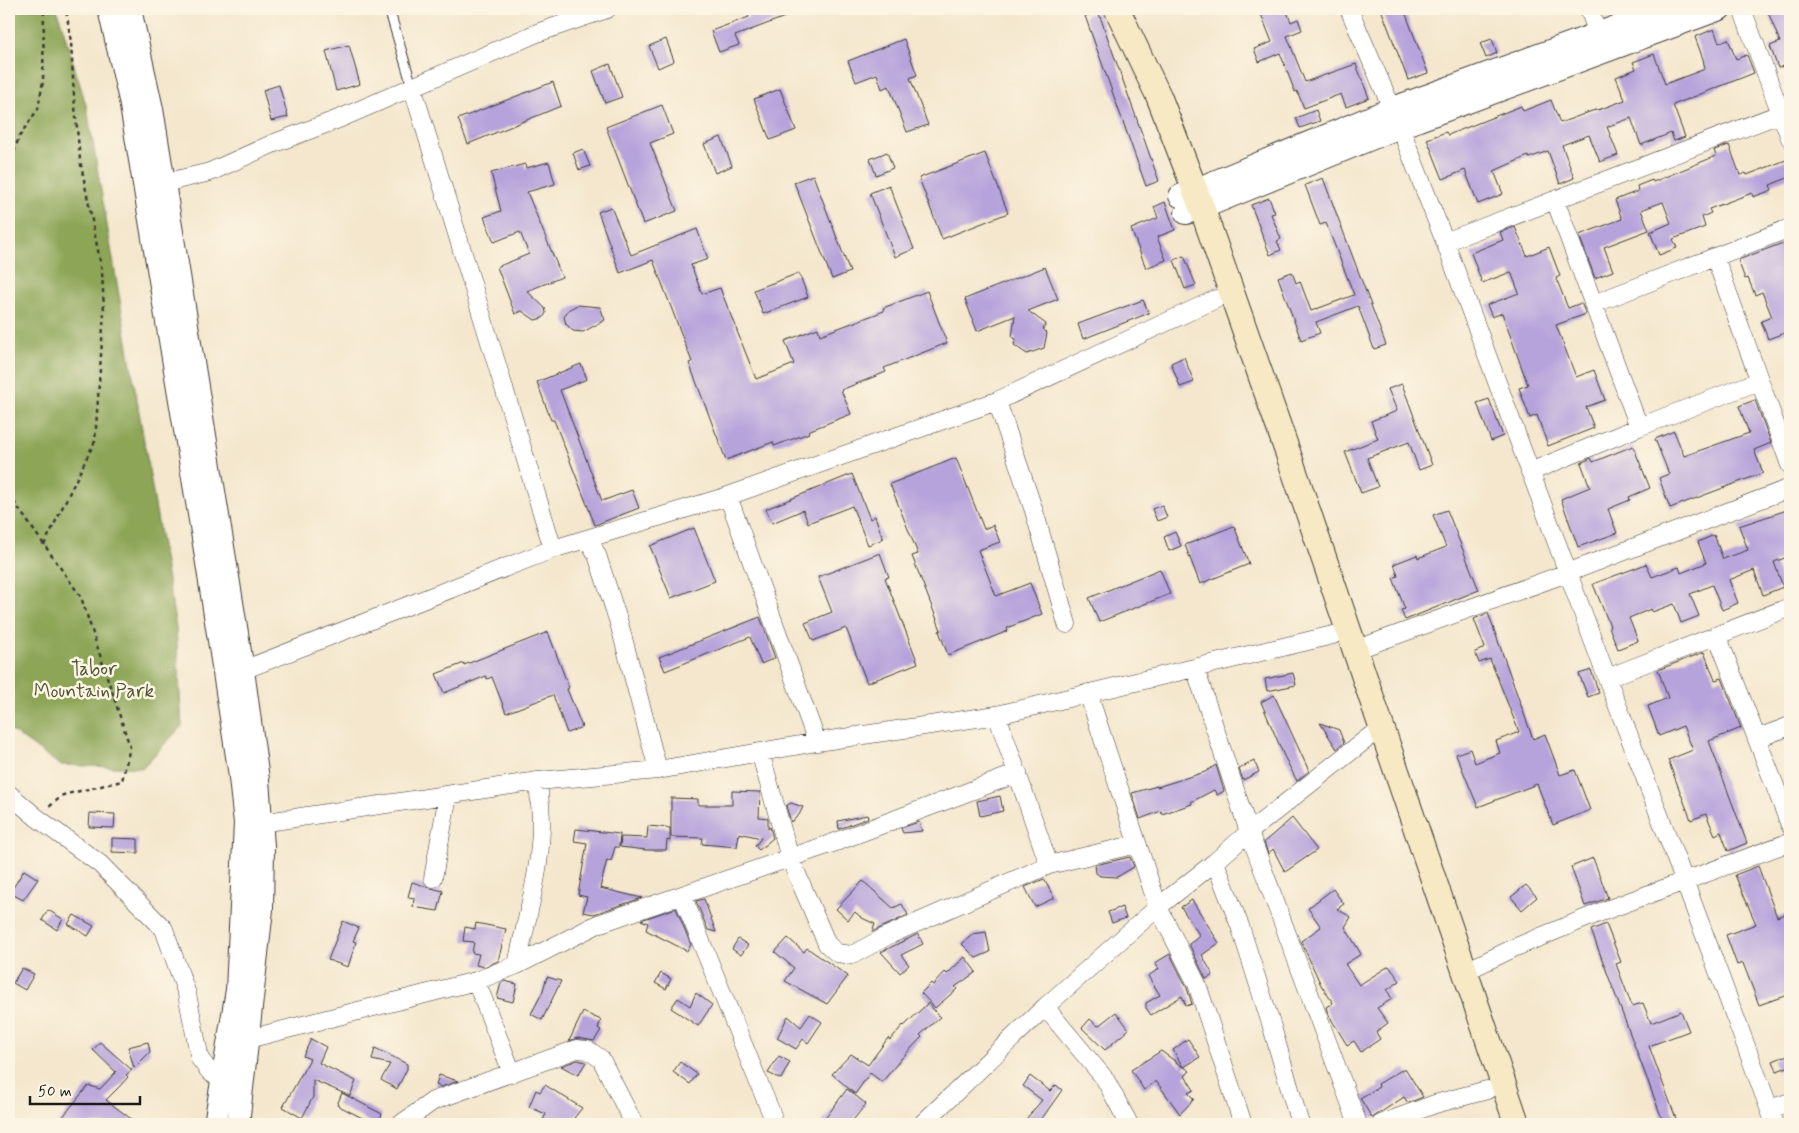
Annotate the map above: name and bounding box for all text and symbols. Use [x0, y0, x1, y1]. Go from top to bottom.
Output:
park label: Tabor Mountain Park [34, 657, 155, 704]
scale bar [30, 1073, 140, 1105]
text: 50 m [38, 1082, 72, 1102]

